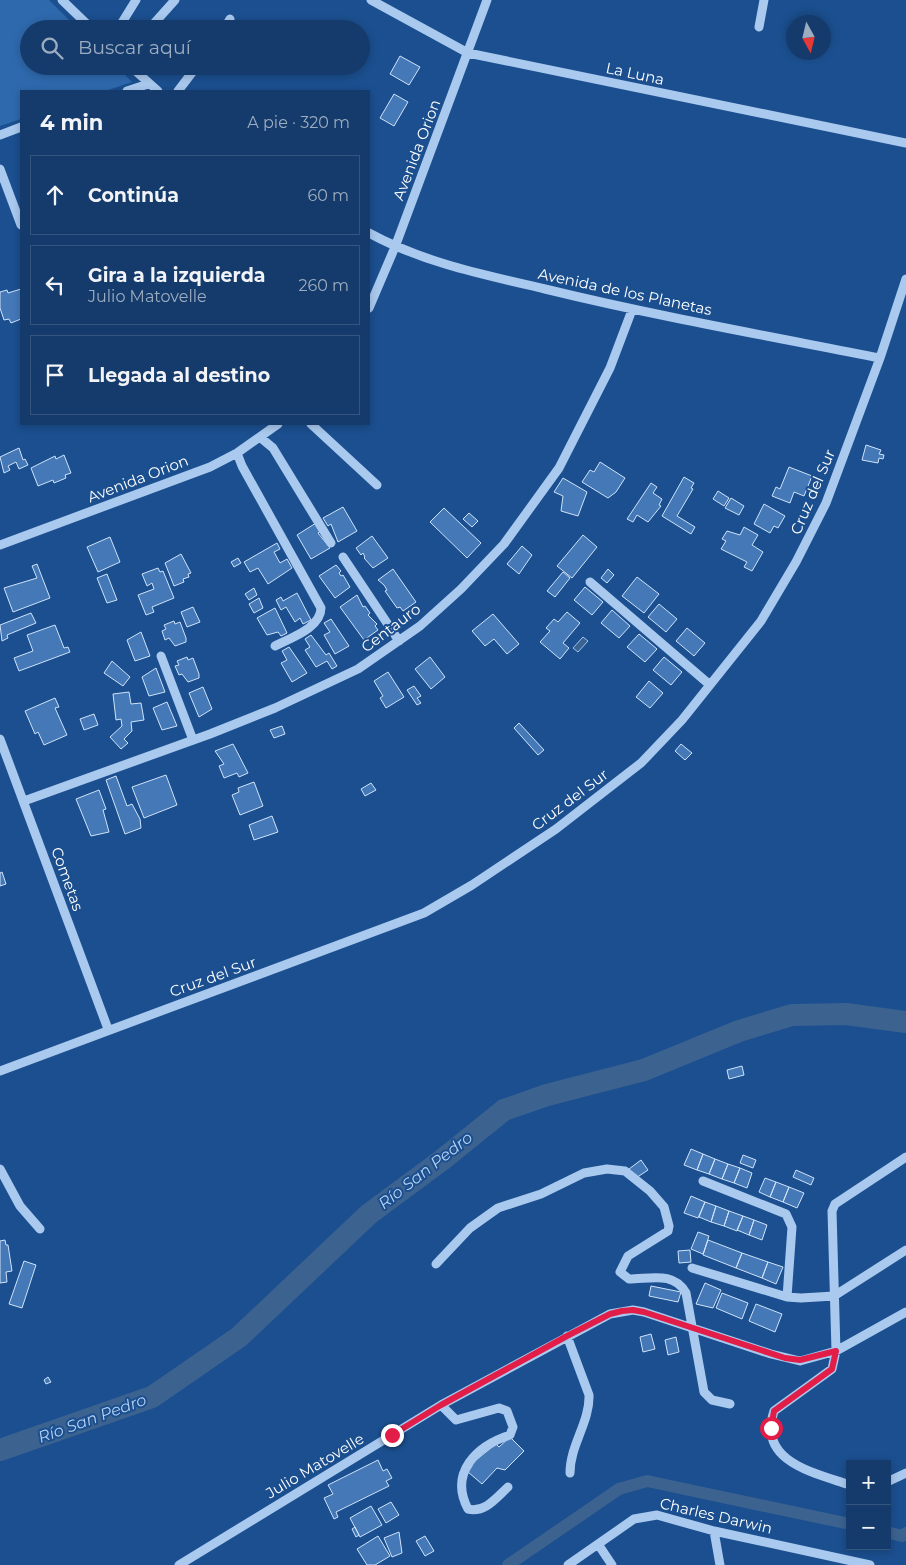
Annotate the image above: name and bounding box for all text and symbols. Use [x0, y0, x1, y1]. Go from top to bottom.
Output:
north arrow [786, 15, 831, 60]
search box [20, 20, 370, 75]
icon: search [38, 34, 66, 62]
text: Buscar aquí [78, 36, 191, 59]
street label: La Luna [604, 58, 666, 89]
street label: Avenida Orion [389, 97, 444, 203]
text: 4 min [40, 110, 103, 135]
text: A pie · 320 m [247, 113, 350, 132]
icon: ahead [41, 181, 69, 209]
text: Continúa [88, 184, 179, 207]
text: 60 m [307, 186, 349, 205]
text: Gira a la izquierda [88, 264, 266, 287]
street label: Avenida de los Planetas [537, 264, 714, 319]
icon: left [41, 271, 69, 299]
text: 260 m [298, 276, 349, 295]
text: Julio Matovelle [88, 287, 207, 306]
icon: arrive [41, 361, 69, 389]
text: Llegada al destino [88, 364, 270, 387]
street label: Cruz del Sur [786, 446, 839, 537]
street label: Avenida Orion [85, 451, 191, 506]
street label: Centauro [357, 599, 424, 656]
street label: Cruz del Sur [528, 765, 612, 835]
street label: Cometas [47, 844, 88, 913]
street label: Cruz del Sur [167, 952, 259, 1001]
water label: Río San Pedro [375, 1128, 476, 1213]
water label: Río San Pedro [35, 1390, 149, 1447]
route start [760, 1417, 783, 1440]
route end [381, 1424, 404, 1447]
street label: Julio Matovelle [261, 1429, 367, 1503]
map controls [846, 1460, 891, 1550]
button: + [846, 1460, 891, 1505]
street label: Charles Darwin [658, 1493, 774, 1538]
button: − [846, 1505, 891, 1550]

